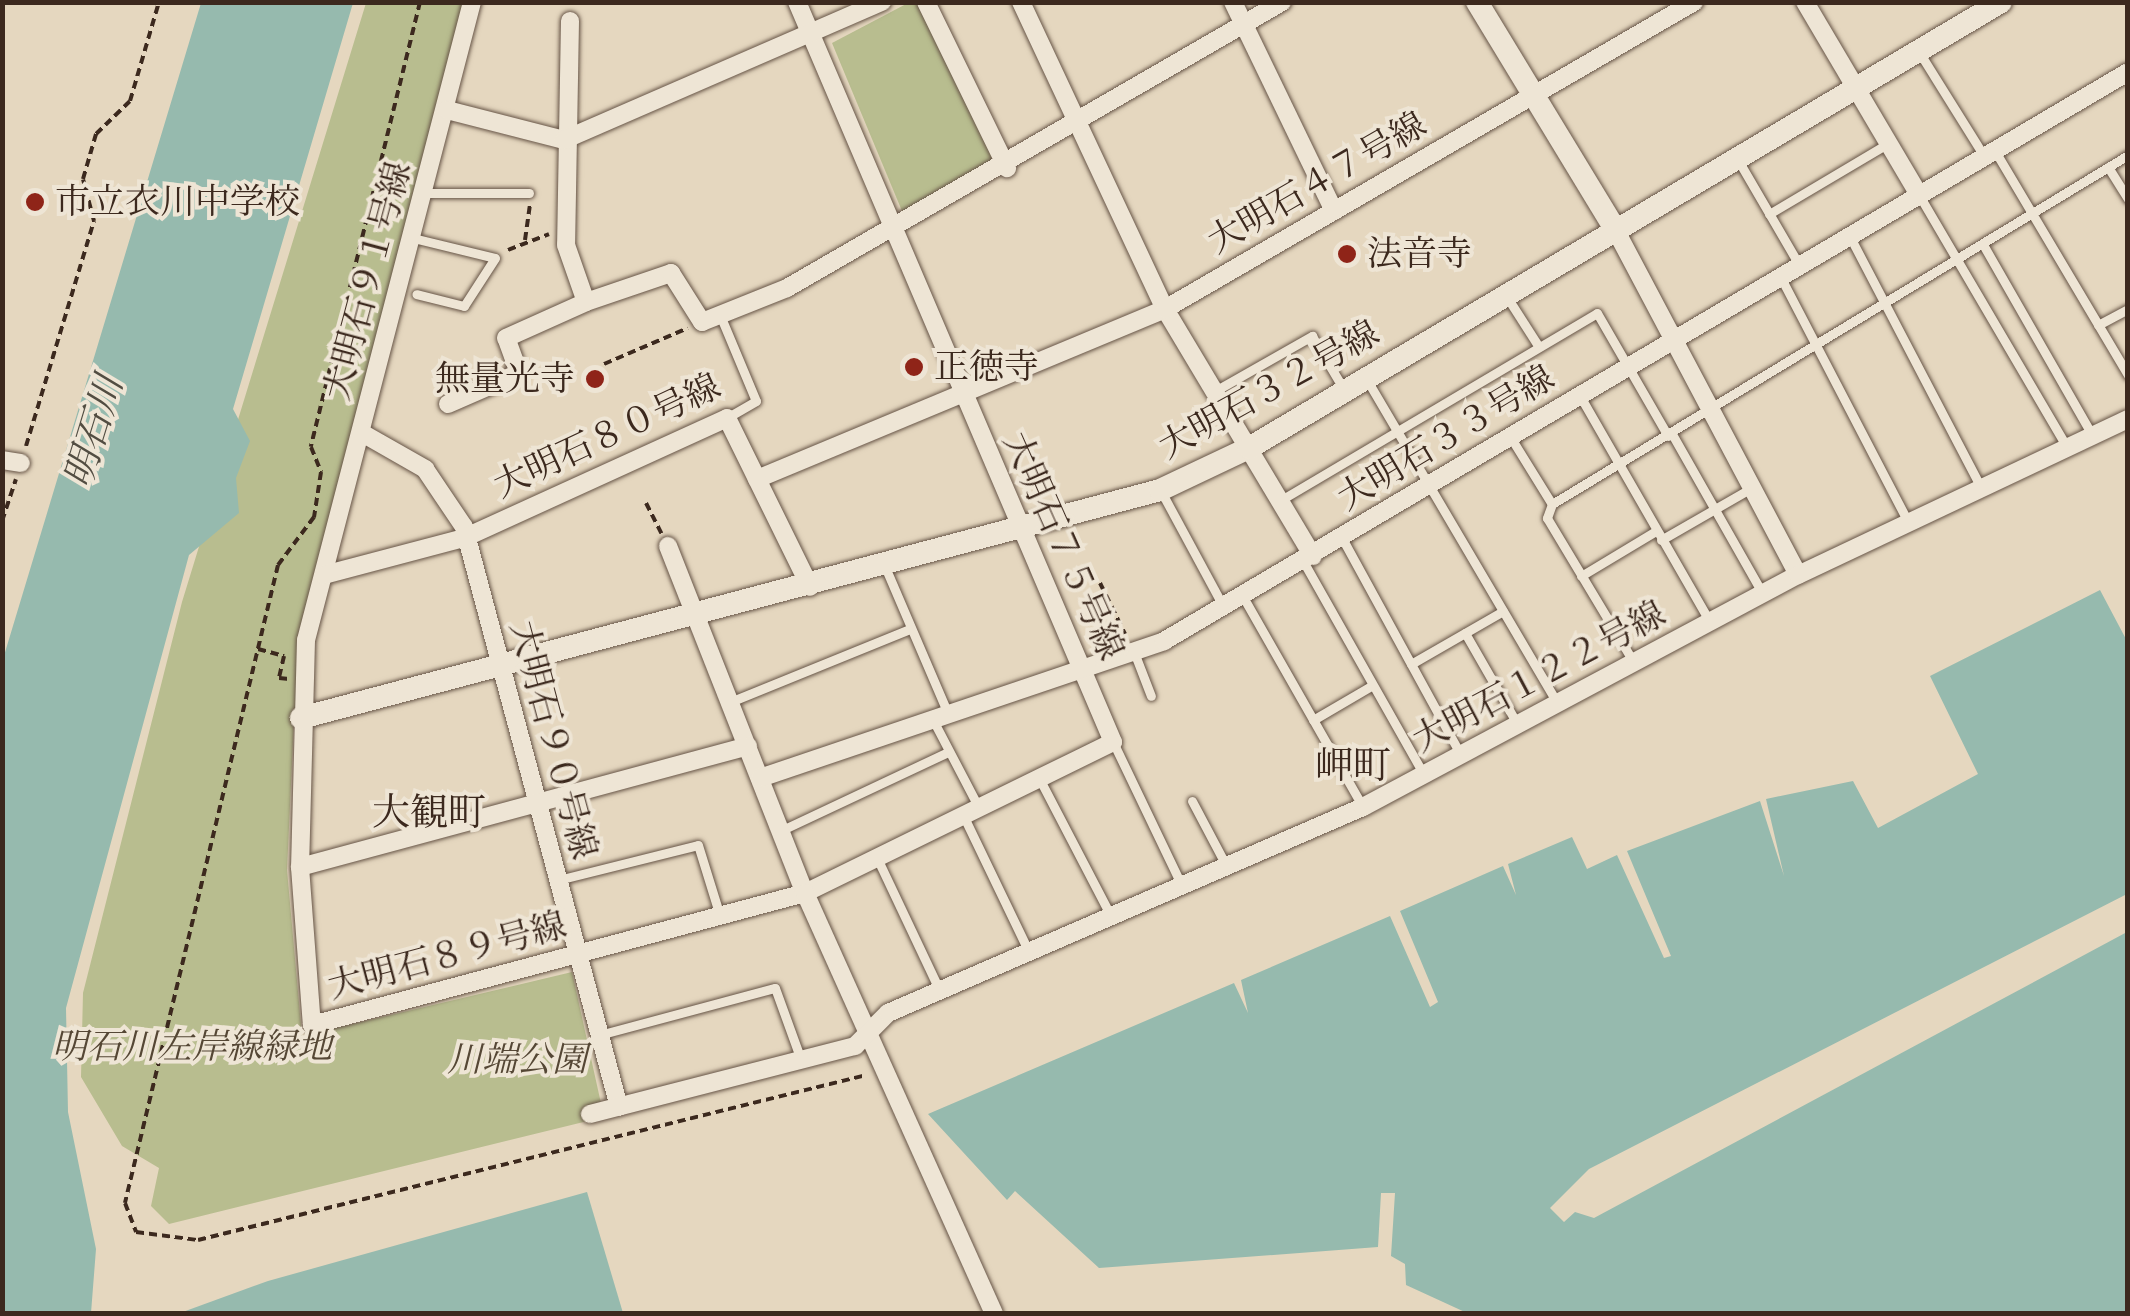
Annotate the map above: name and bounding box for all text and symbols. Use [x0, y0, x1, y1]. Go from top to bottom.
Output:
street label: 大明石４７号線 [1200, 104, 1434, 262]
street label: 大明石９１号線 [316, 157, 420, 405]
place label: 市立衣川中学校 [55, 181, 300, 223]
marker: 市立衣川中学校 [24, 191, 46, 213]
place label: 法音寺 [1367, 233, 1472, 275]
marker: 法音寺 [1336, 243, 1358, 265]
street label: 大明石３２号線 [1152, 312, 1386, 468]
place label: 正徳寺 [934, 346, 1039, 388]
marker: 正徳寺 [903, 356, 925, 378]
street label: 大明石３３号線 [1330, 357, 1562, 519]
place label: 無量光寺 [435, 358, 575, 400]
street label: 大明石８０号線 [487, 365, 727, 507]
marker: 無量光寺 [584, 368, 606, 390]
water label: 明石川 [57, 371, 133, 493]
street label: 大明石７５号線 [994, 426, 1132, 666]
street label: 大明石１２２号線 [1406, 593, 1672, 761]
street label: 大明石９０号線 [501, 616, 605, 864]
district label: 岬町 [1315, 744, 1391, 790]
district label: 大観町 [372, 791, 486, 837]
street label: 大明石８９号線 [323, 904, 571, 1008]
park label: 明石川左岸線緑地 [52, 1026, 332, 1068]
park label: 川端公園 [447, 1039, 587, 1081]

